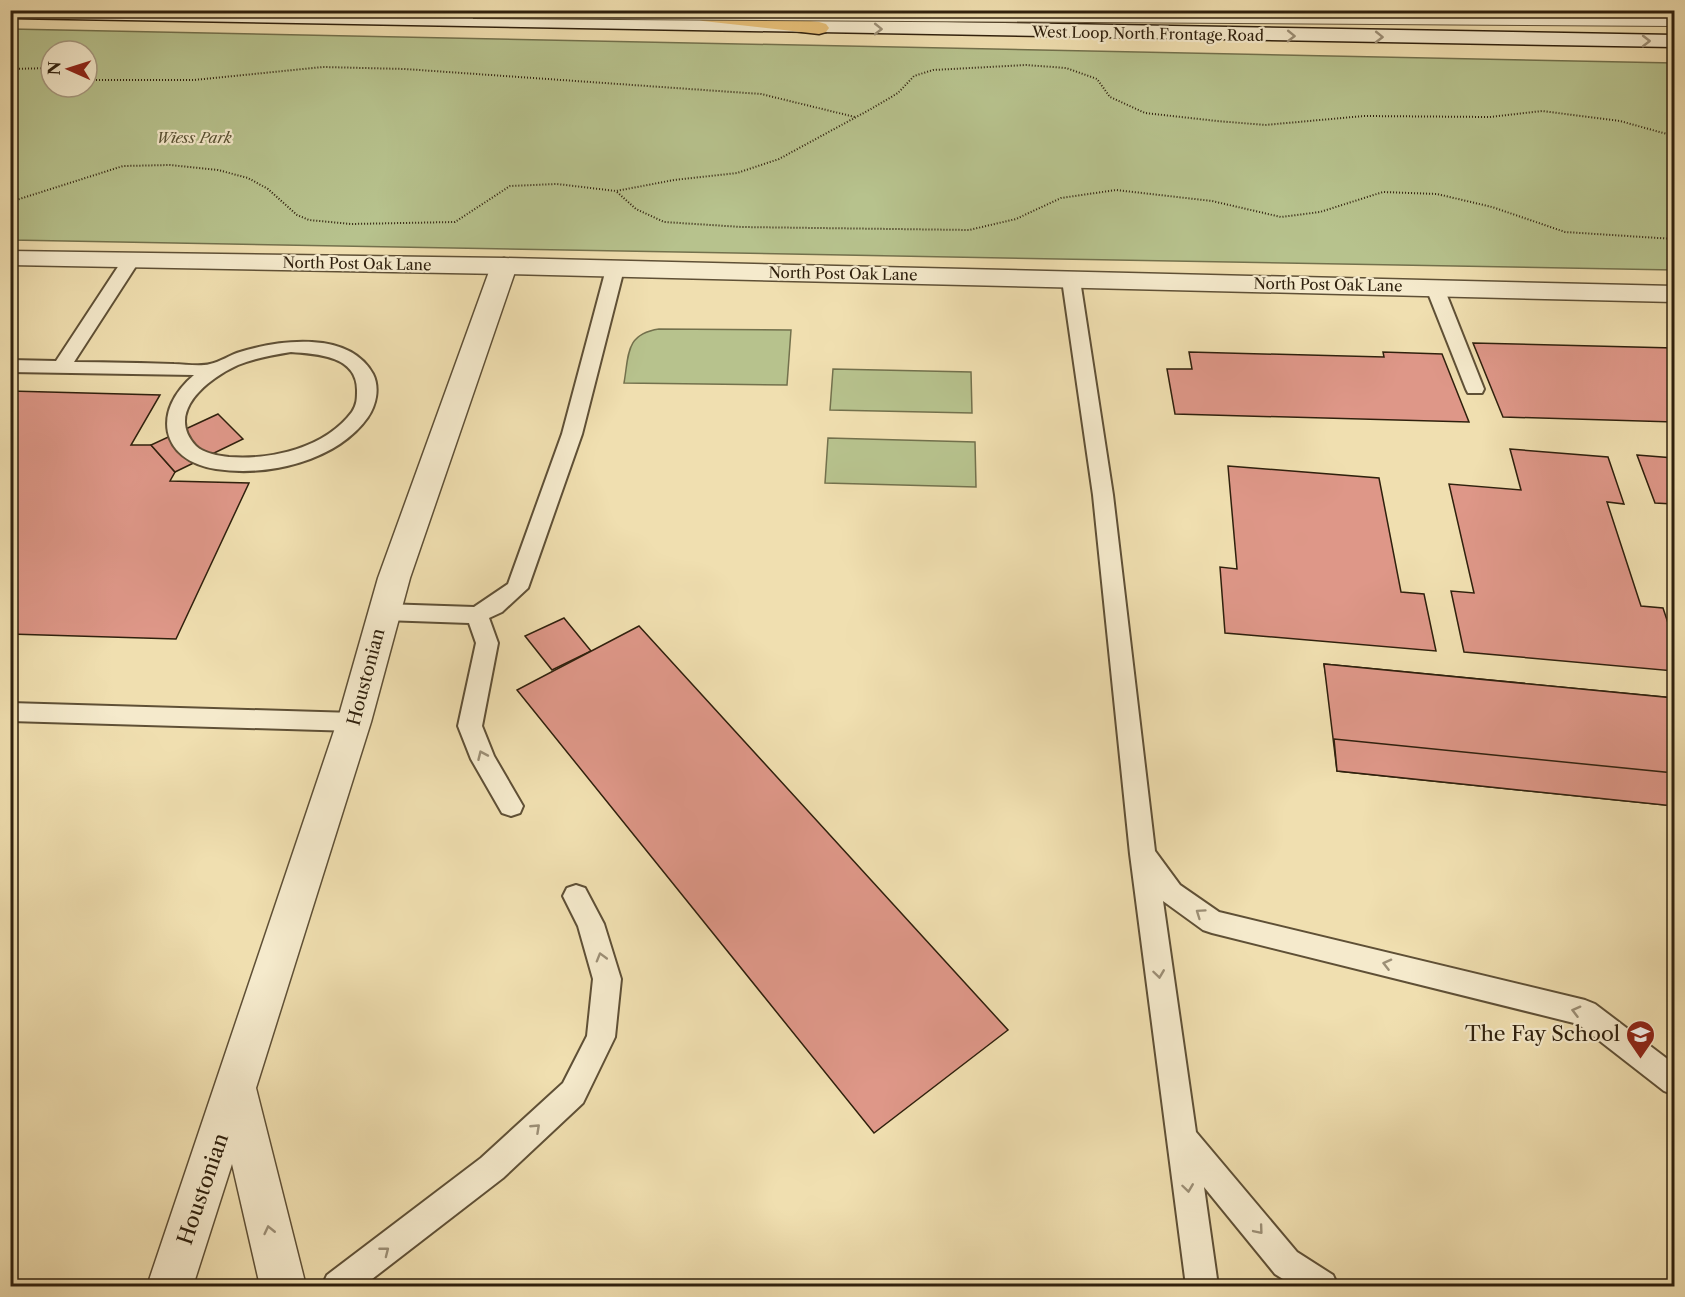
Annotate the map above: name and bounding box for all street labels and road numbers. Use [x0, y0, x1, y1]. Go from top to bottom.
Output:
street label: West Loop North Frontage Road [1031, 22, 1264, 45]
street label: North Post Oak Lane [282, 253, 432, 274]
street label: North Post Oak Lane [768, 263, 918, 284]
street label: North Post Oak Lane [1253, 274, 1403, 295]
street label: Houstonian [342, 626, 390, 728]
street label: Houstonian [172, 1130, 233, 1248]

